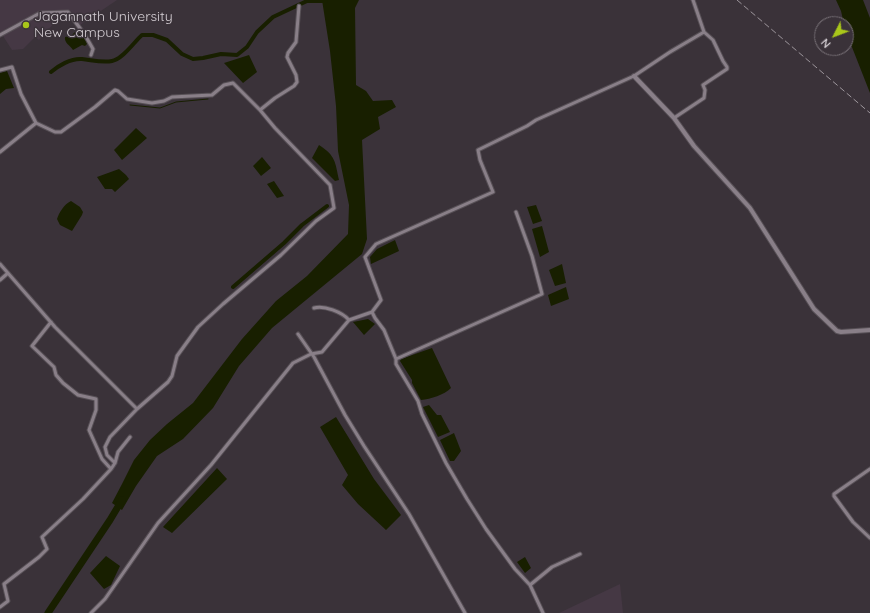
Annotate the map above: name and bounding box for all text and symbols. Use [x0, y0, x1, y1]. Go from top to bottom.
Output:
place label: Jagannath University New Campus [34, 9, 173, 42]
north arrow [814, 16, 854, 56]
marker: Jagannath University New Campus [21, 20, 31, 30]
text: N [818, 36, 834, 51]

